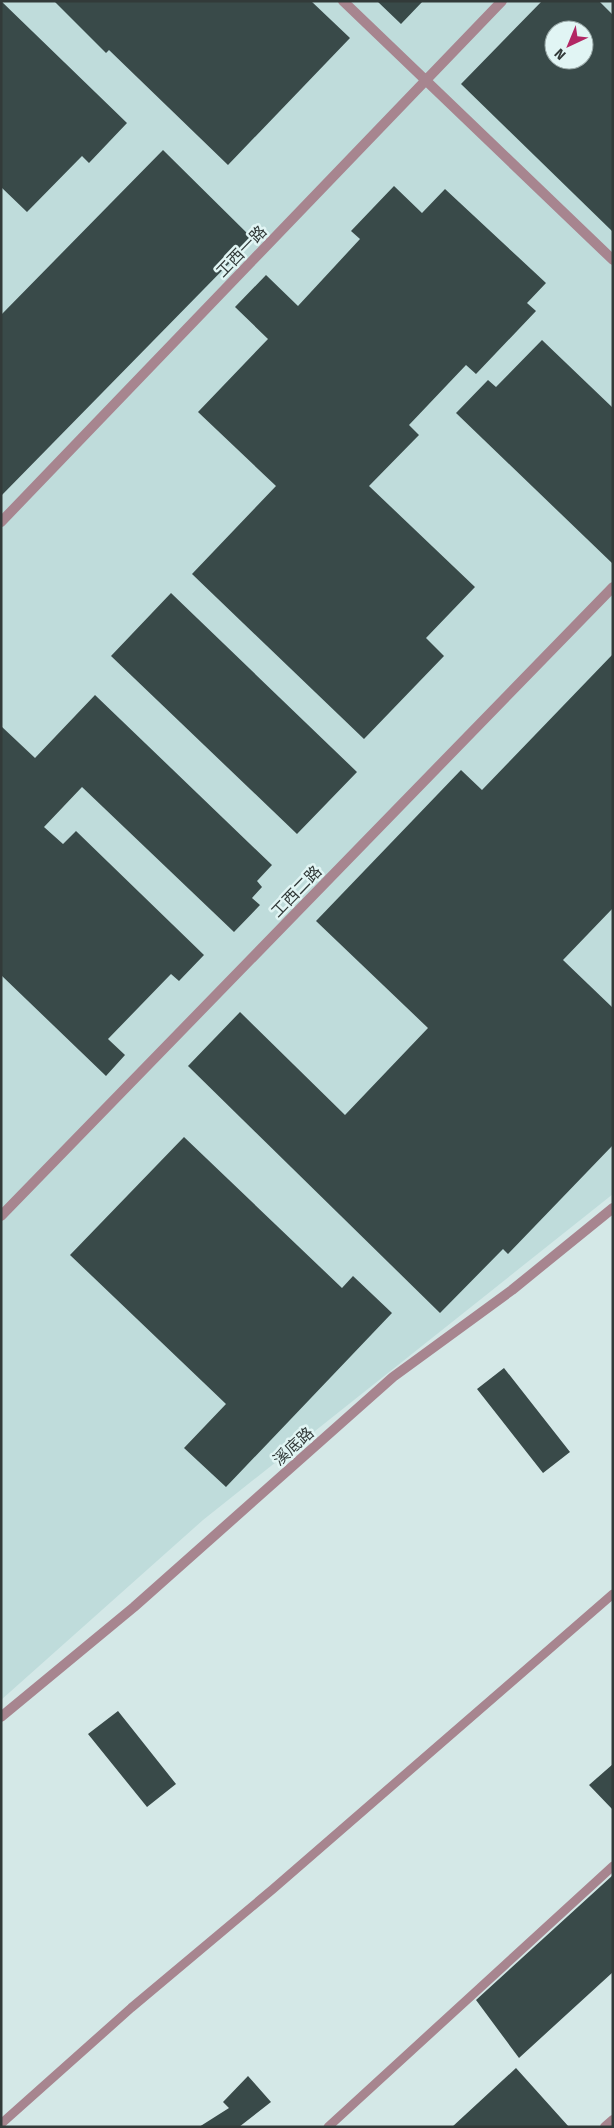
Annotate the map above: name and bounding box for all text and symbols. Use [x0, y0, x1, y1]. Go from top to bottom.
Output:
north arrow [544, 20, 594, 70]
text: N [551, 45, 570, 63]
street label: 工西一路 [212, 222, 270, 281]
street label: 工西二路 [267, 862, 325, 921]
street label: 溪底路 [269, 1423, 318, 1469]

